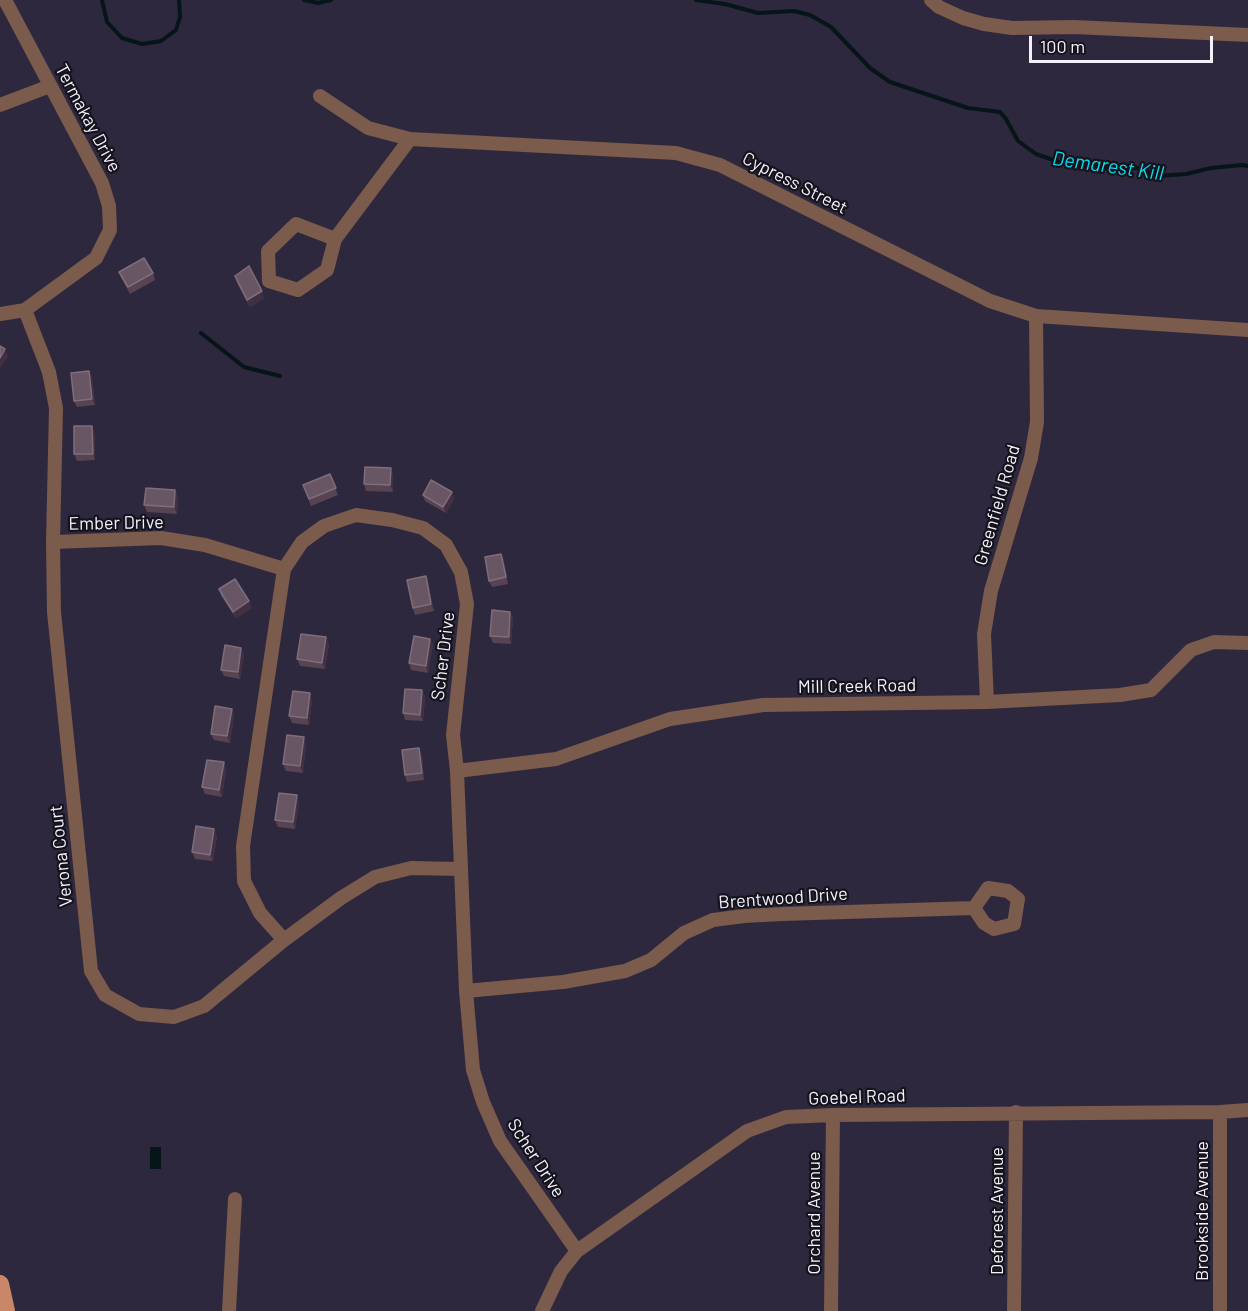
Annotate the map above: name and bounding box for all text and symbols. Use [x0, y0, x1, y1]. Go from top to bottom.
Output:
scale bar [1032, 24, 1216, 62]
text: 100 m [1040, 35, 1085, 57]
street label: Termakay Drive [50, 60, 126, 176]
water label: Demarest Kill [1051, 146, 1165, 186]
street label: Cypress Street [739, 147, 851, 219]
street label: Greenfield Road [969, 442, 1025, 568]
street label: Ember Drive [68, 511, 164, 535]
street label: Scher Drive [427, 610, 459, 702]
street label: Mill Creek Road [798, 674, 916, 698]
street label: Verona Court [45, 804, 77, 908]
street label: Brentwood Drive [718, 883, 848, 913]
street label: Goebel Road [808, 1085, 906, 1109]
street label: Scher Drive [503, 1115, 569, 1201]
street label: Brookside Avenue [1191, 1141, 1213, 1281]
street label: Deforest Avenue [986, 1147, 1008, 1275]
street label: Orchard Avenue [803, 1151, 825, 1275]

